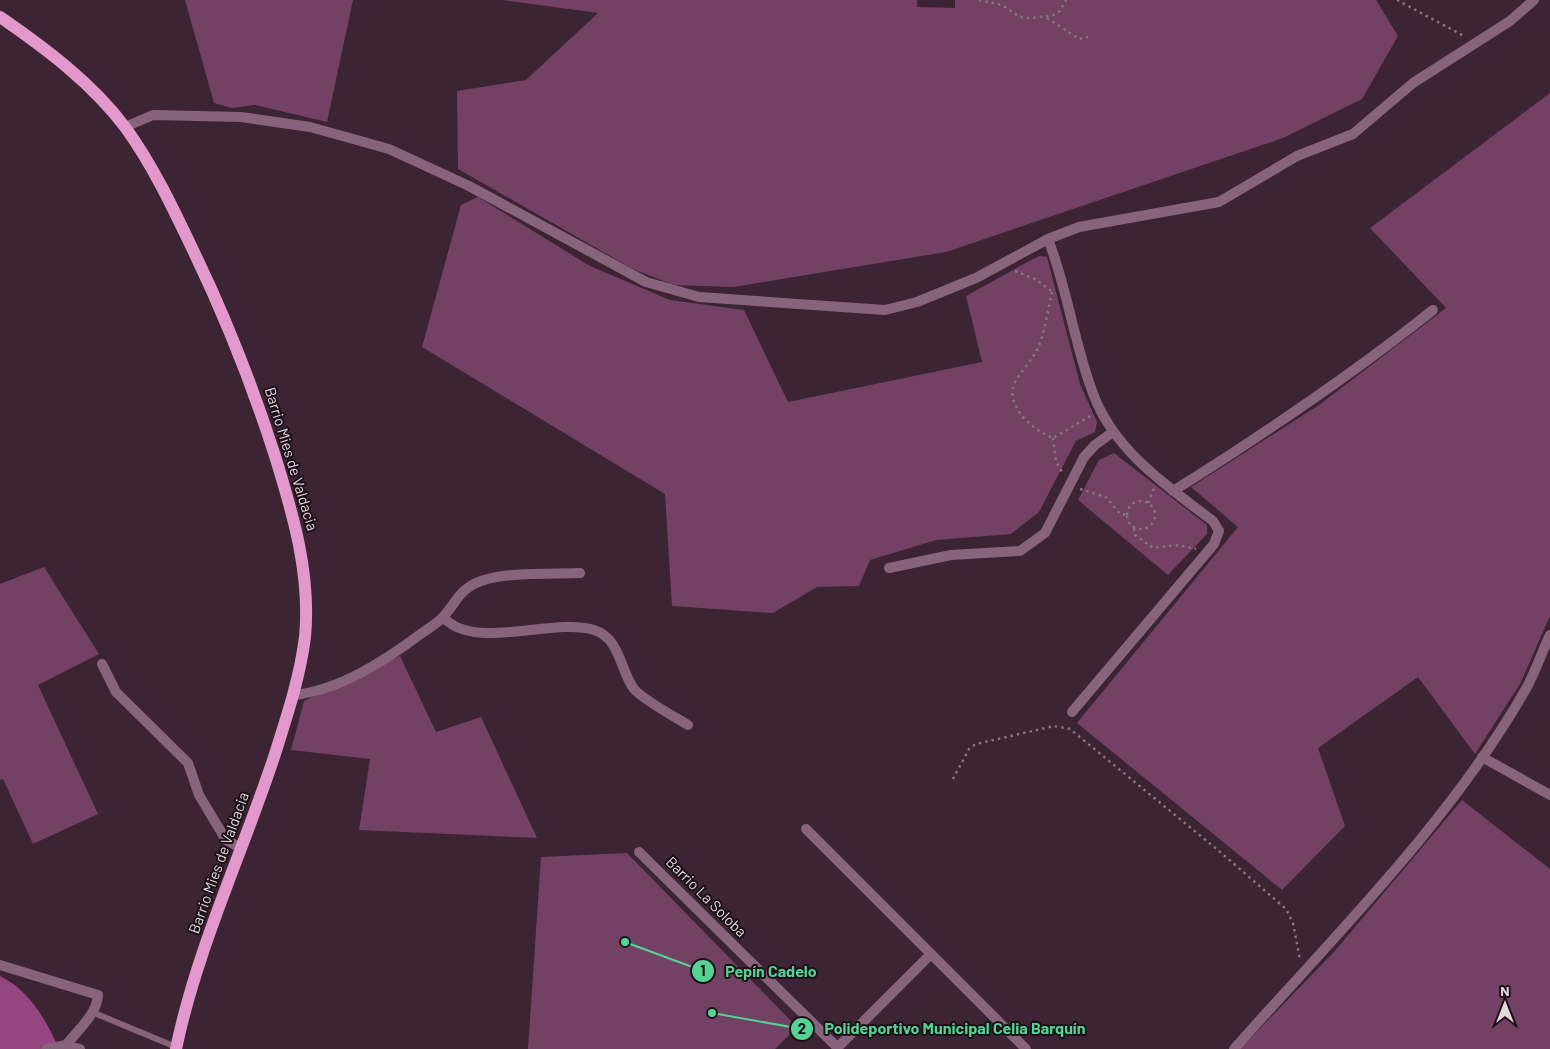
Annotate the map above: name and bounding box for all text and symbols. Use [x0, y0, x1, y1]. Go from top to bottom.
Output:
street label: Barrio Mies de Valdacia [262, 385, 322, 533]
street label: Barrio Mies de Valdacia [184, 790, 252, 936]
street label: Barrio La Soloba [663, 852, 751, 940]
callout: Pepín Cadelo [691, 956, 827, 987]
text: 1 [700, 961, 706, 979]
text: Pepín Cadelo [725, 961, 817, 980]
north arrow [1480, 979, 1530, 1029]
text: N [1500, 982, 1510, 999]
callout: Polideportivo Municipal Celia Barquín [789, 1013, 1095, 1044]
text: Polideportivo Municipal Celia Barquín [825, 1018, 1085, 1037]
text: 2 [798, 1019, 806, 1037]

